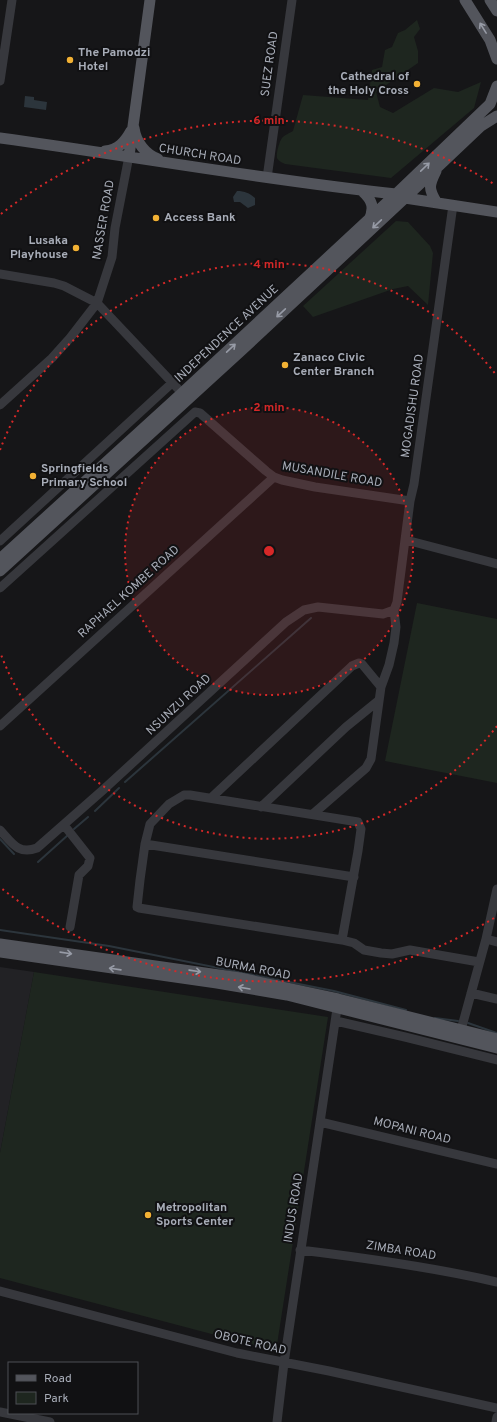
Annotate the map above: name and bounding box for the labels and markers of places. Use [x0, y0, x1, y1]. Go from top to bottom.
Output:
place label: The Pamodzi Hotel [78, 45, 151, 75]
marker: The Pamodzi Hotel [65, 55, 75, 65]
place label: Cathedral of the Holy Cross [328, 69, 410, 99]
marker: Cathedral of the Holy Cross [412, 79, 422, 89]
place label: Access Bank [164, 210, 236, 226]
marker: Access Bank [151, 213, 161, 223]
place label: Lusaka Playhouse [10, 233, 68, 263]
marker: Lusaka Playhouse [71, 243, 81, 253]
place label: Zanaco Civic Center Branch [293, 350, 374, 380]
marker: Zanaco Civic Center Branch [280, 360, 290, 370]
place label: Springfields Primary School [41, 461, 127, 491]
marker: Springfields Primary School [28, 471, 38, 481]
centre of rings [262, 544, 276, 558]
place label: Metropolitan Sports Center [156, 1200, 233, 1230]
marker: Metropolitan Sports Center [143, 1210, 153, 1220]

